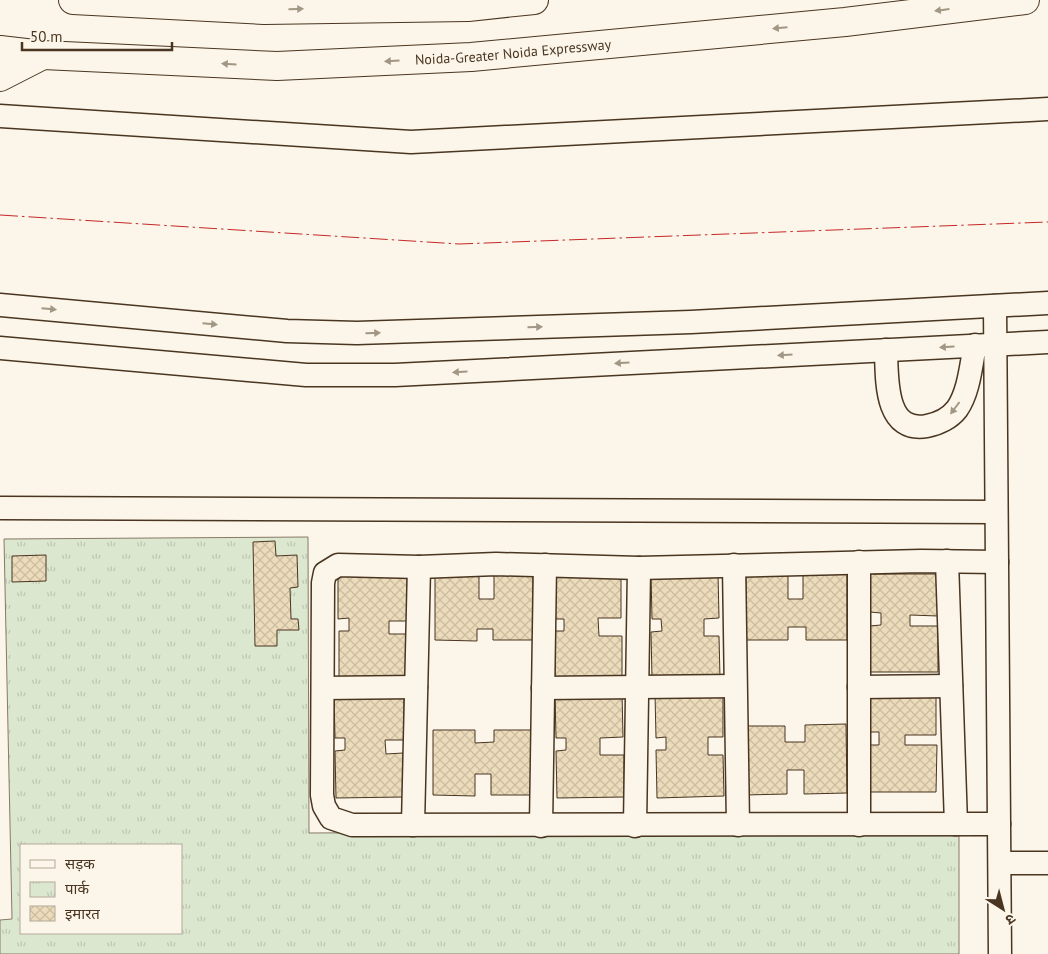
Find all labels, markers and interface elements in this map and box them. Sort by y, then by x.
one-way arrow [288,5,304,13]
one-way arrow [933,6,949,14]
scale bar [22,20,172,52]
one-way arrow [772,24,788,32]
text: 50 m [30,27,63,46]
street label: Noida-Greater Noida Expressway [415,35,612,69]
one-way arrow [383,57,399,65]
one-way arrow [221,59,237,67]
one-way arrow [41,305,57,313]
one-way arrow [203,320,219,328]
one-way arrow [527,323,543,331]
one-way arrow [365,329,381,337]
one-way arrow [939,343,955,351]
one-way arrow [776,351,792,359]
one-way arrow [614,360,630,368]
one-way arrow [452,368,468,376]
one-way arrow [950,401,960,414]
legend [20,844,182,934]
text: सड़क [65,854,95,873]
text: पार्क [65,879,89,898]
north arrow [978,884,1028,934]
text: इमारत [65,904,100,923]
text: उ [1001,910,1019,930]

